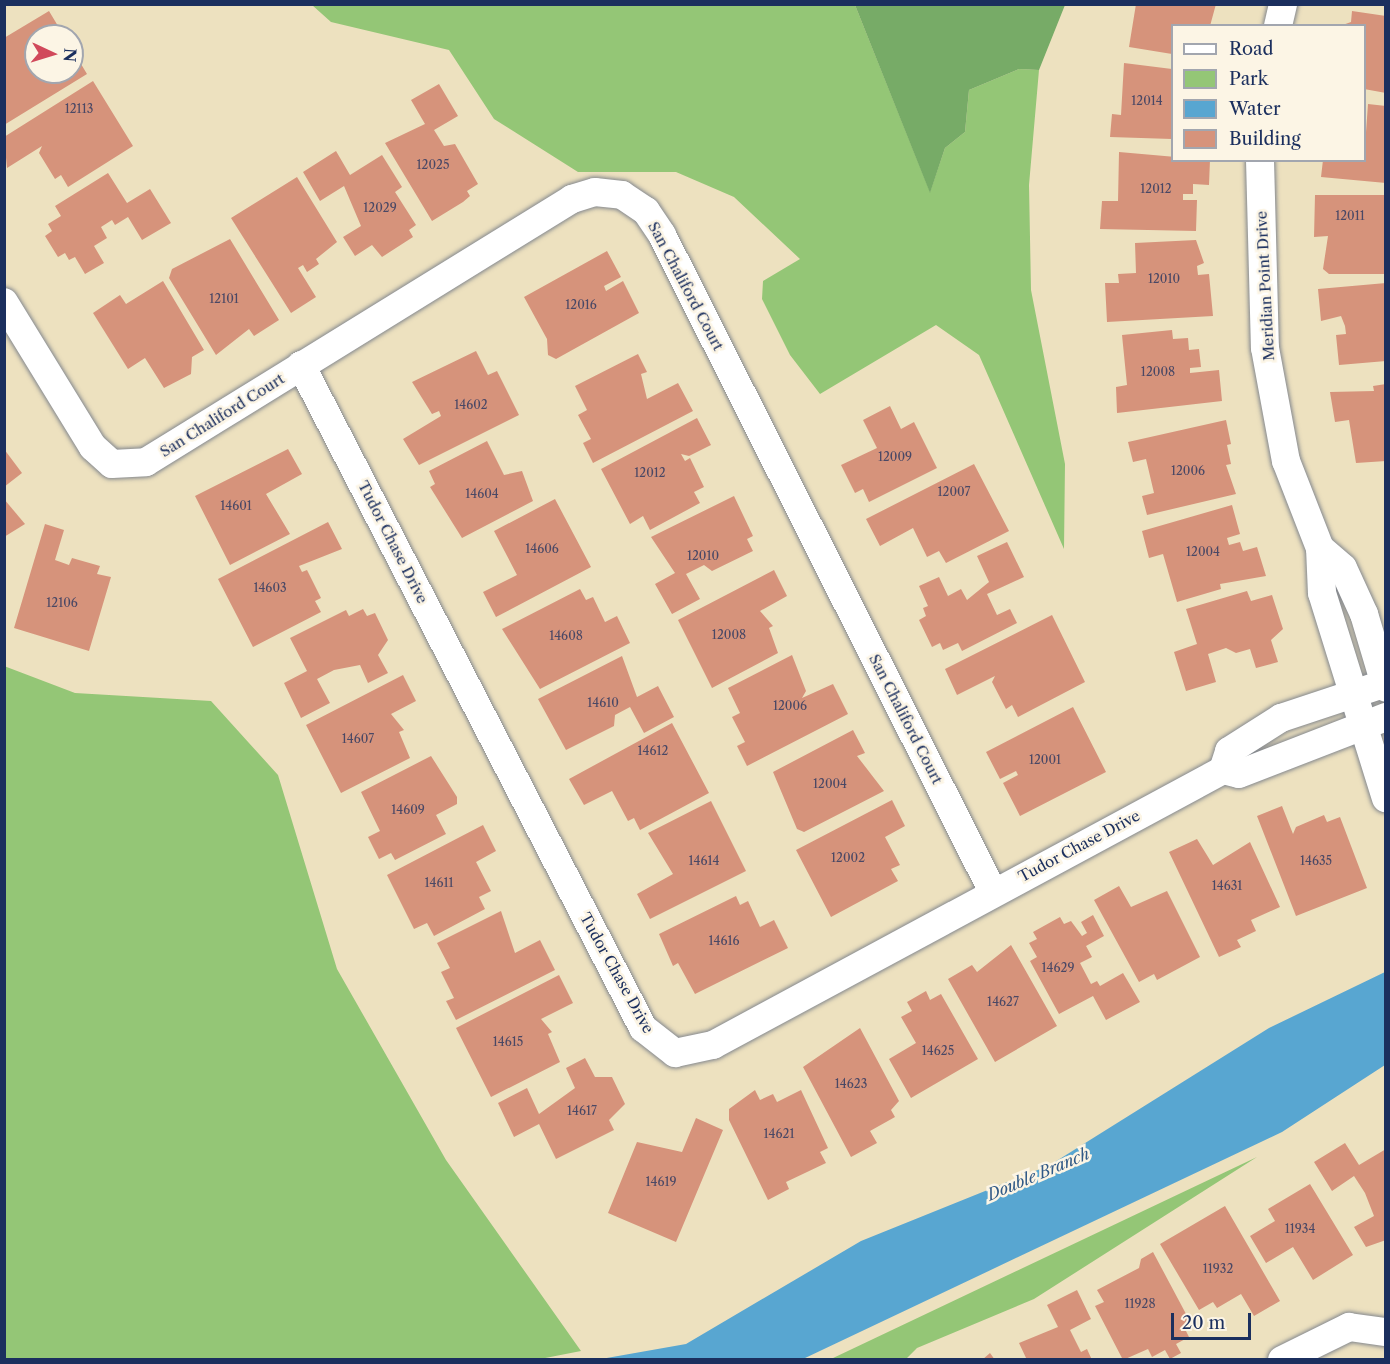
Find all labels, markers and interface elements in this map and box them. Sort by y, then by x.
north arrow [24,24,84,84]
legend [1171,24,1366,162]
text: Road [1229,38,1274,60]
text: N [60,47,80,63]
text: Park [1229,68,1268,90]
house number: 12014 [1131,94,1163,108]
text: Water [1229,98,1281,120]
house number: 12113 [65,102,93,116]
text: Building [1229,128,1301,150]
house number: 12025 [417,158,449,172]
house number: 12012 [1140,182,1172,196]
house number: 12029 [363,201,397,215]
house number: 12011 [1335,209,1365,223]
street label: Meridian Point Drive [1252,211,1278,361]
street label: San Chaliford Court [644,218,728,354]
house number: 12010 [1148,272,1180,286]
house number: 12101 [209,292,239,306]
house number: 12016 [565,298,597,312]
house number: 12008 [1141,365,1175,379]
street label: San Chaliford Court [156,369,288,461]
house number: 14602 [454,398,488,412]
house number: 12009 [878,450,912,464]
house number: 12006 [1171,464,1205,478]
house number: 12012 [634,466,666,480]
street label: Tudor Chase Drive [354,478,432,606]
house number: 12007 [937,485,971,499]
house number: 14604 [465,487,499,501]
house number: 14601 [220,499,252,513]
house number: 14606 [525,542,559,556]
house number: 12004 [1186,545,1220,559]
house number: 12010 [687,549,719,563]
house number: 14603 [253,581,287,595]
house number: 12106 [46,596,78,610]
house number: 12008 [712,628,746,642]
house number: 14608 [549,629,583,643]
street label: San Chaliford Court [865,651,947,787]
house number: 14610 [587,696,619,710]
house number: 12006 [773,699,807,713]
house number: 14607 [342,732,374,746]
house number: 14612 [638,744,668,758]
house number: 12001 [1029,753,1061,767]
house number: 12004 [813,777,847,791]
house number: 14609 [391,803,425,817]
street label: Tudor Chase Drive [1015,806,1143,886]
house number: 12002 [831,851,865,865]
house number: 14614 [689,854,719,868]
house number: 14635 [1300,854,1332,868]
house number: 14611 [424,876,454,890]
house number: 14631 [1212,879,1242,893]
street label: Tudor Chase Drive [576,909,658,1037]
house number: 14616 [708,934,740,948]
house number: 14629 [1042,961,1074,975]
house number: 14627 [987,995,1019,1009]
house number: 14615 [493,1035,523,1049]
house number: 14625 [922,1044,954,1058]
house number: 14623 [835,1077,867,1091]
house number: 14617 [567,1104,597,1118]
house number: 14621 [764,1127,794,1141]
water label: Double Branch [984,1144,1092,1204]
house number: 14619 [645,1175,677,1189]
house number: 11934 [1285,1222,1315,1236]
house number: 11932 [1203,1262,1233,1276]
house number: 11928 [1124,1297,1156,1311]
scale bar [1174,1301,1254,1339]
text: 20 m [1182,1312,1225,1334]

